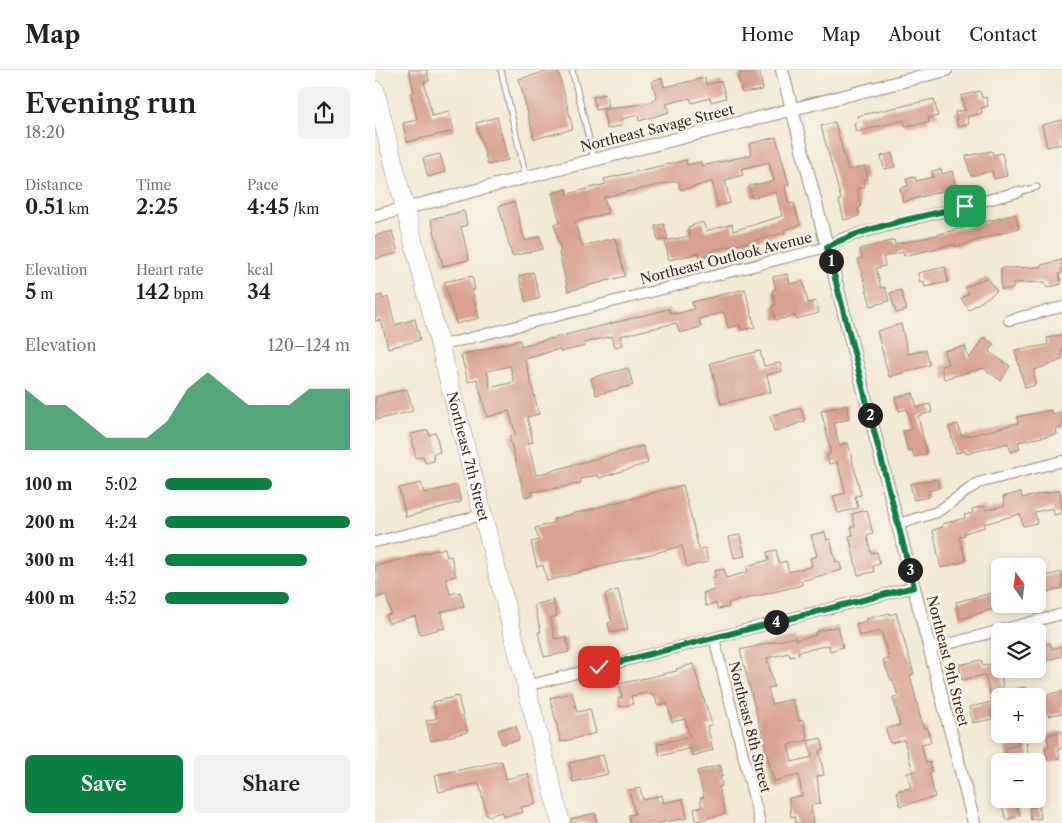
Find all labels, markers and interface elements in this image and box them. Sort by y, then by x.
text: Map [25,20,80,49]
text: Home [741,24,794,46]
text: Map [822,24,860,46]
text: About [888,24,941,46]
text: Contact [969,24,1037,46]
text: Evening run [25,86,197,120]
button: share [298,87,350,139]
street label: Northeast Savage Street [578,100,736,156]
text: 18:20 [25,122,65,142]
text: Distance [25,176,83,194]
text: Time [136,176,171,194]
text: Pace [247,176,279,194]
pin [944,185,986,227]
icon: arrive [951,192,979,220]
text: 0.51 [25,194,65,219]
text: 2:25 [136,194,178,219]
text: 4:45 [247,194,289,219]
text: km [65,200,89,218]
text: /km [289,200,319,218]
street label: Northeast Outlook Avenue [638,228,814,288]
pin: 1 [819,248,843,274]
text: 1 [828,252,835,270]
text: Elevation [25,261,88,279]
text: Heart rate [136,261,203,279]
text: kcal [247,261,273,279]
text: 5 [25,279,37,304]
text: 142 [136,279,170,304]
text: 34 [247,279,271,304]
text: m [37,285,53,303]
text: bpm [170,285,204,303]
text: Elevation [25,335,96,355]
text: 120–124 m [268,335,350,355]
street label: Northeast 7th Street [443,390,493,523]
pin: 2 [857,402,883,428]
text: 2 [866,406,875,424]
text: 100 m [25,474,72,494]
text: 5:02 [105,474,138,494]
text: 200 m [25,512,75,532]
text: 4:24 [105,512,137,532]
text: 300 m [25,550,74,570]
text: 4:41 [105,550,135,570]
pin: 3 [897,558,923,582]
north arrow [991,558,1046,612]
map controls [991,558,1046,808]
text: 3 [907,561,914,579]
text: 400 m [25,588,75,608]
text: 4:52 [105,588,137,608]
street label: Northeast 9th Street [923,594,973,729]
pin: 4 [763,610,789,634]
text: 4 [772,613,781,631]
button: layers [991,623,1046,678]
pin [578,646,620,688]
icon: check [585,653,613,681]
street label: Northeast 8th Street [725,659,775,795]
button: + [991,688,1046,743]
button: − [991,753,1046,808]
button: Save [25,755,183,813]
button: Share [193,755,350,813]

